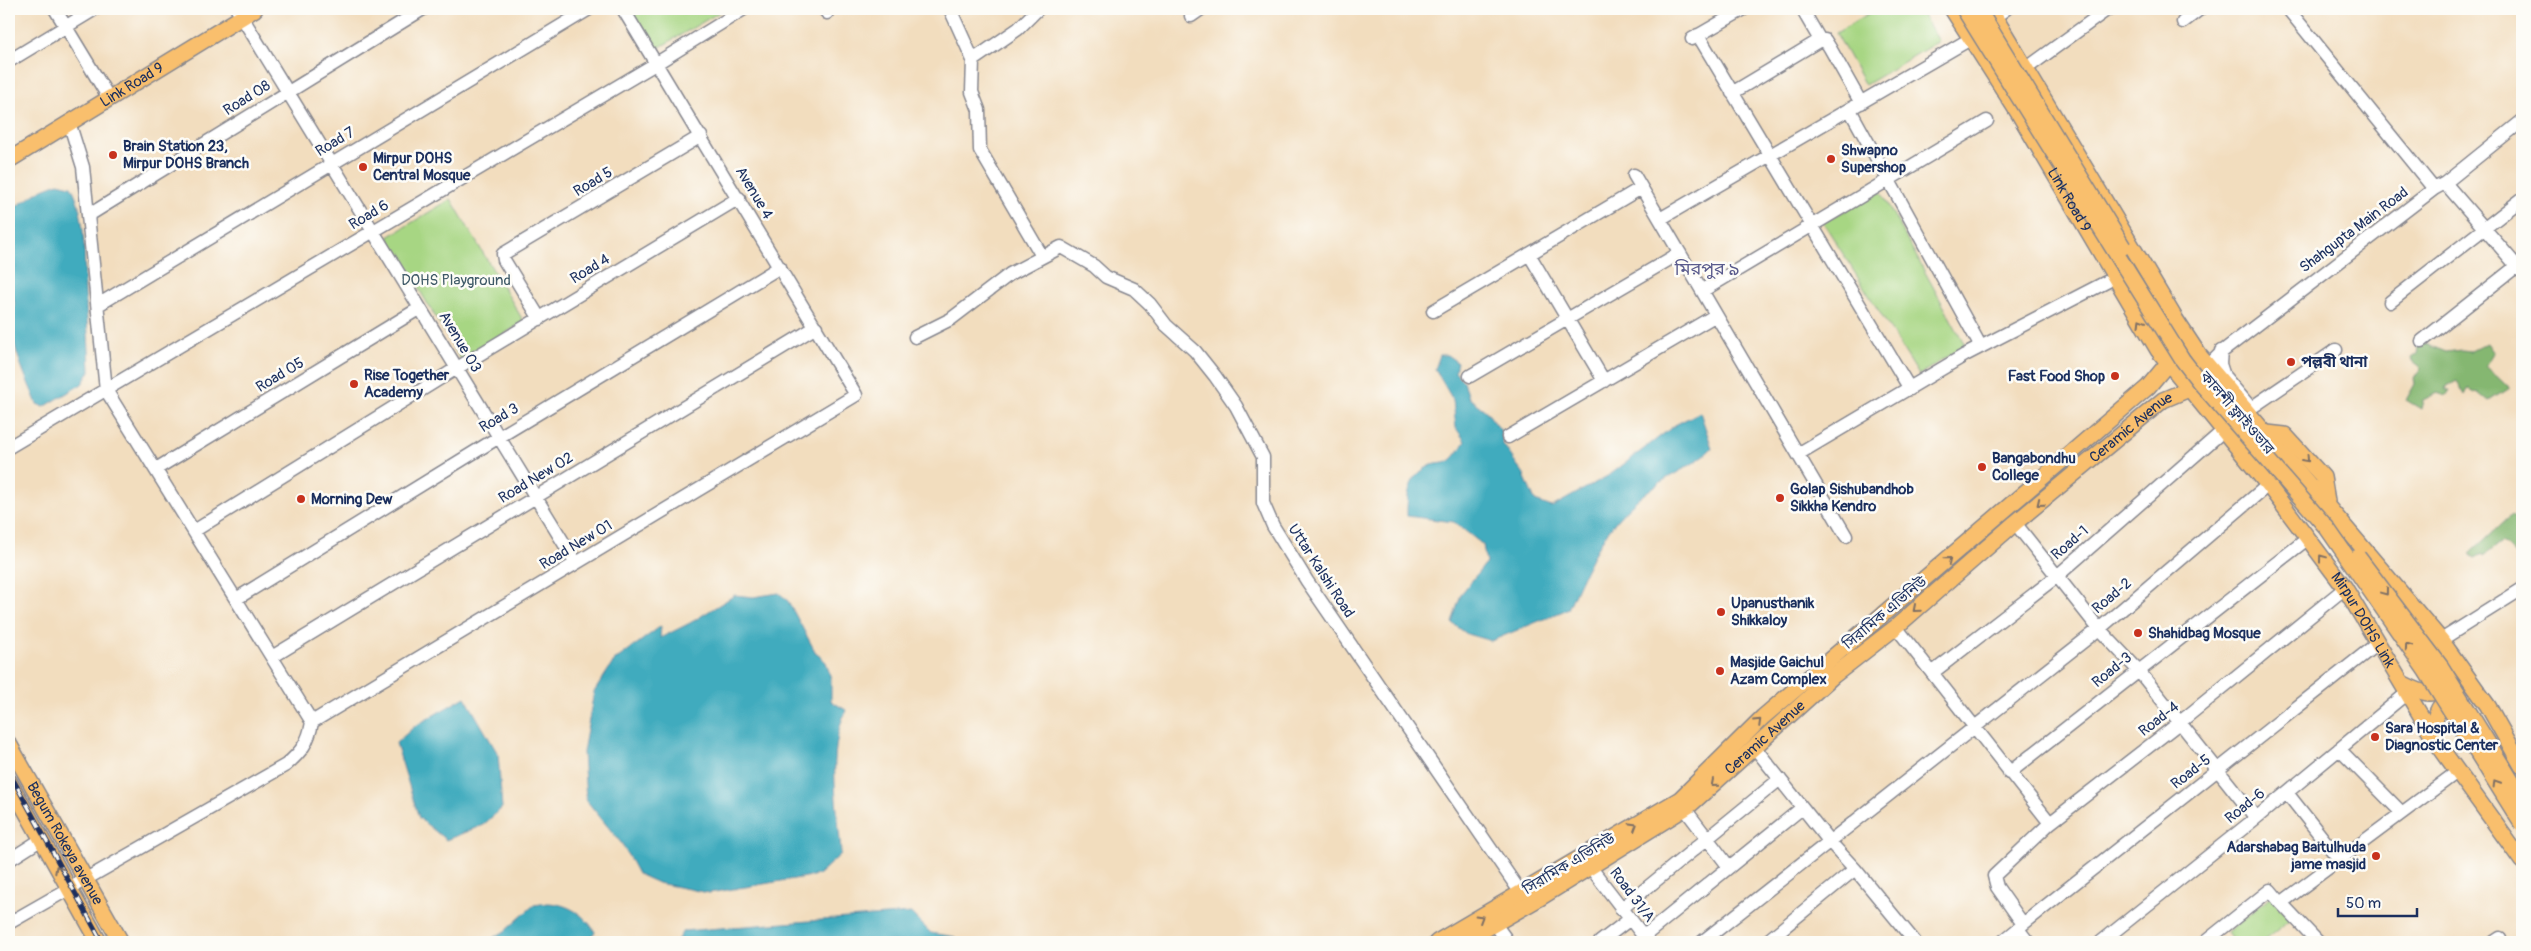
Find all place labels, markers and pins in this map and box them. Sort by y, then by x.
place label: Brain Station 23, Mirpur DOHS Branch [123,137,249,173]
place label: Shwapno Supershop [1841,141,1906,177]
marker: Brain Station 23, Mirpur DOHS Branch [107,149,119,161]
place label: Mirpur DOHS Central Mosque [373,149,471,185]
marker: Shwapno Supershop [1825,153,1837,165]
marker: Mirpur DOHS Central Mosque [357,161,369,173]
place label: পল্লবী থানা [2301,353,2368,372]
marker: পল্লবী থানা [2285,356,2297,368]
place label: Rise Together Academy [364,366,450,402]
place label: Fast Food Shop [2008,367,2105,386]
marker: Fast Food Shop [2109,370,2121,382]
marker: Rise Together Academy [348,378,360,390]
place label: Bangabondhu College [1992,449,2076,485]
marker: Bangabondhu College [1976,461,1988,473]
place label: Golap Sishubandhob Sikkha Kendro [1790,480,1914,516]
place label: Morning Dew [311,490,393,509]
marker: Golap Sishubandhob Sikkha Kendro [1774,492,1786,504]
marker: Morning Dew [295,493,307,505]
place label: Upanusthanik Shikkaloy [1731,594,1815,630]
marker: Upanusthanik Shikkaloy [1715,606,1727,618]
place label: Shahidbag Mosque [2148,624,2261,643]
marker: Shahidbag Mosque [2132,627,2144,639]
place label: Masjide Gaichul Azam Complex [1730,653,1827,689]
marker: Masjide Gaichul Azam Complex [1714,665,1726,677]
place label: Sara Hospital & Diagnostic Center [2385,719,2499,755]
marker: Sara Hospital & Diagnostic Center [2369,731,2381,743]
place label: Adarshabag Baitulhuda jame masjid [2227,838,2366,874]
marker: Adarshabag Baitulhuda jame masjid [2370,850,2382,862]

